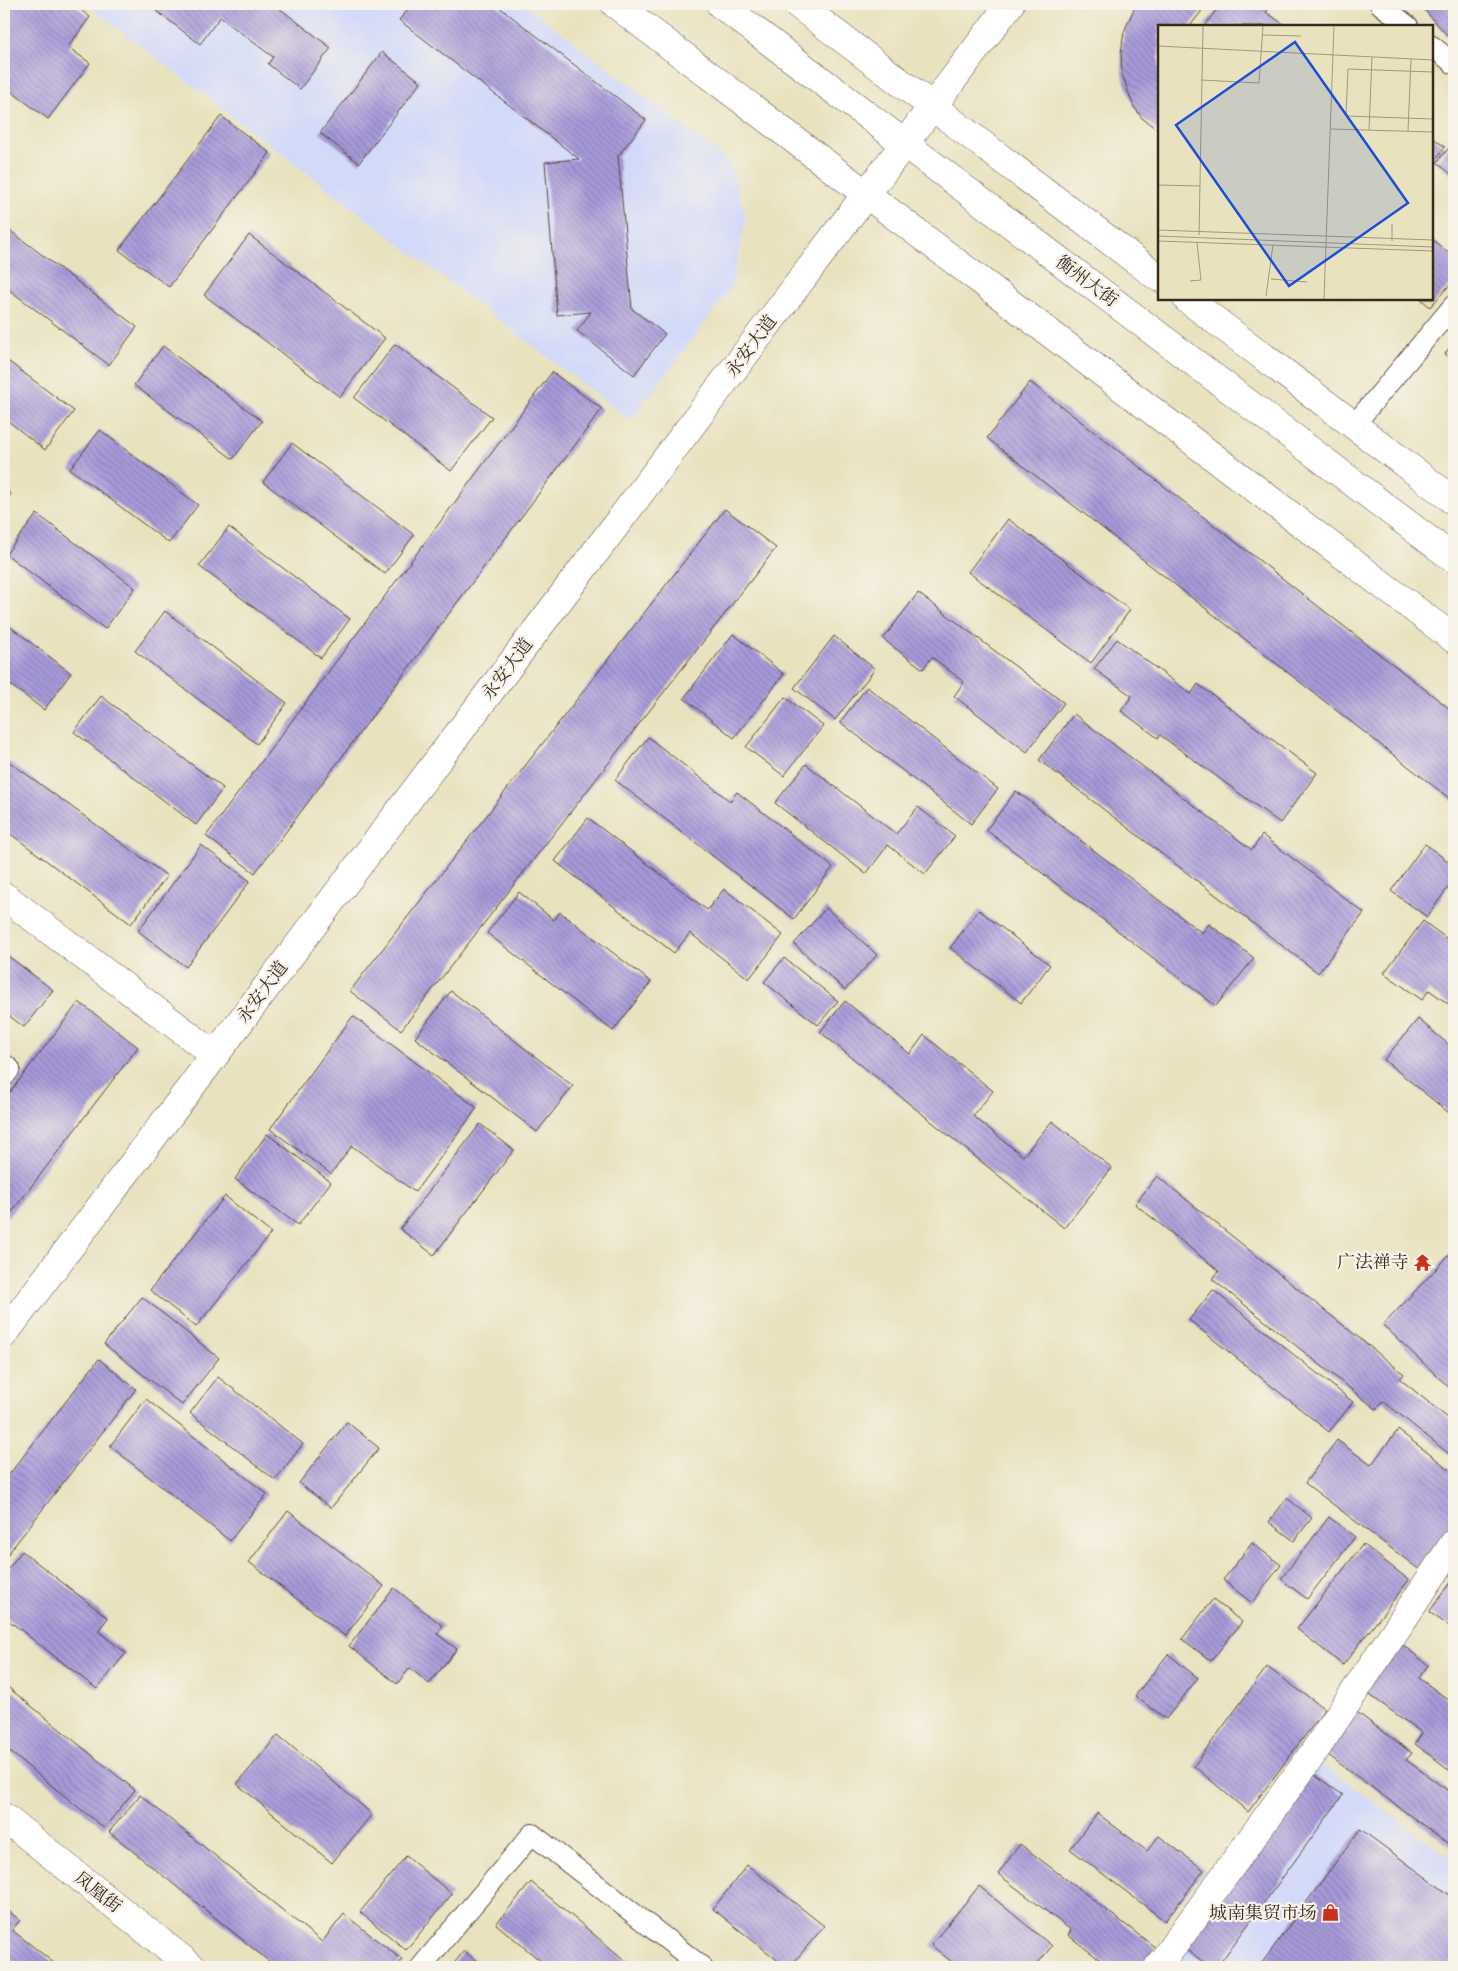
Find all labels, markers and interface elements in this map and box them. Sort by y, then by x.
inset map [1158,25,1433,300]
street label: 衡州大街 [1051,251,1122,312]
street label: 永安大道 [721,311,782,382]
street label: 永安大道 [477,634,538,705]
street label: 永安大道 [232,957,293,1028]
place label: 广法禅寺 [1337,1251,1409,1274]
temple icon: 广法禅寺 [1413,1252,1433,1272]
street label: 凤凰街 [69,1867,126,1918]
place label: 城南集贸市场 [1209,1902,1317,1925]
shop icon: 城南集贸市场 [1321,1903,1341,1923]

